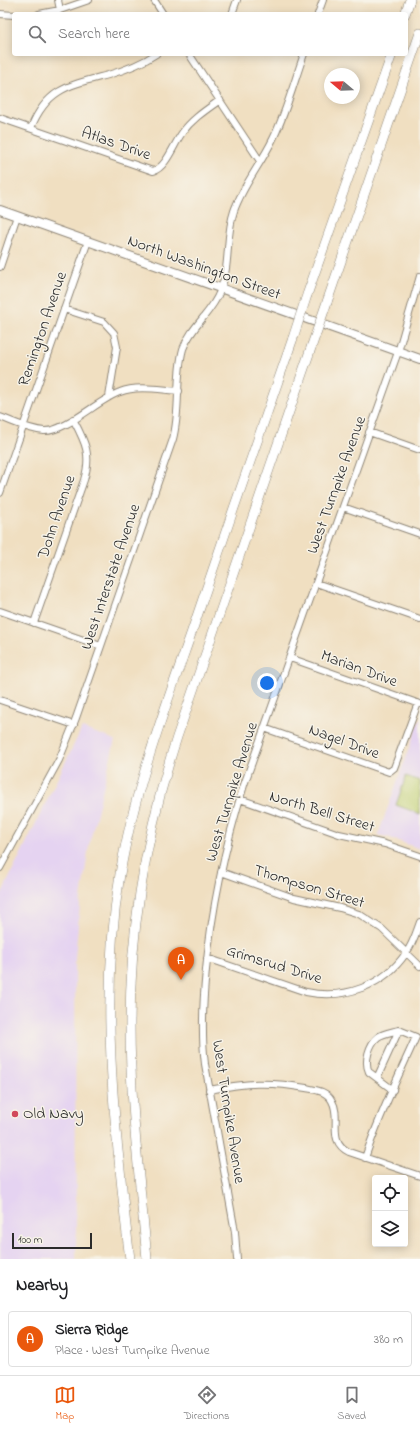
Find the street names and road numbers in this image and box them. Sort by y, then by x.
street label: Atlas Drive [78,121,155,167]
street label: North Washington Street [124,229,285,307]
street label: Remington Avenue [12,268,74,390]
street label: West Turnpike Avenue [301,412,373,557]
street label: Dohn Avenue [31,471,83,563]
street label: West Interstate Avenue [75,500,147,653]
street label: Marian Drive [317,644,402,694]
street label: West Turnpike Avenue [199,718,265,865]
street label: Nagel Drive [305,718,384,766]
street label: North Bell Street [267,785,378,840]
street label: Thompson Street [251,859,368,915]
street label: Grimsrud Drive [223,939,326,991]
street label: West Turnpike Avenue [205,1039,251,1186]

